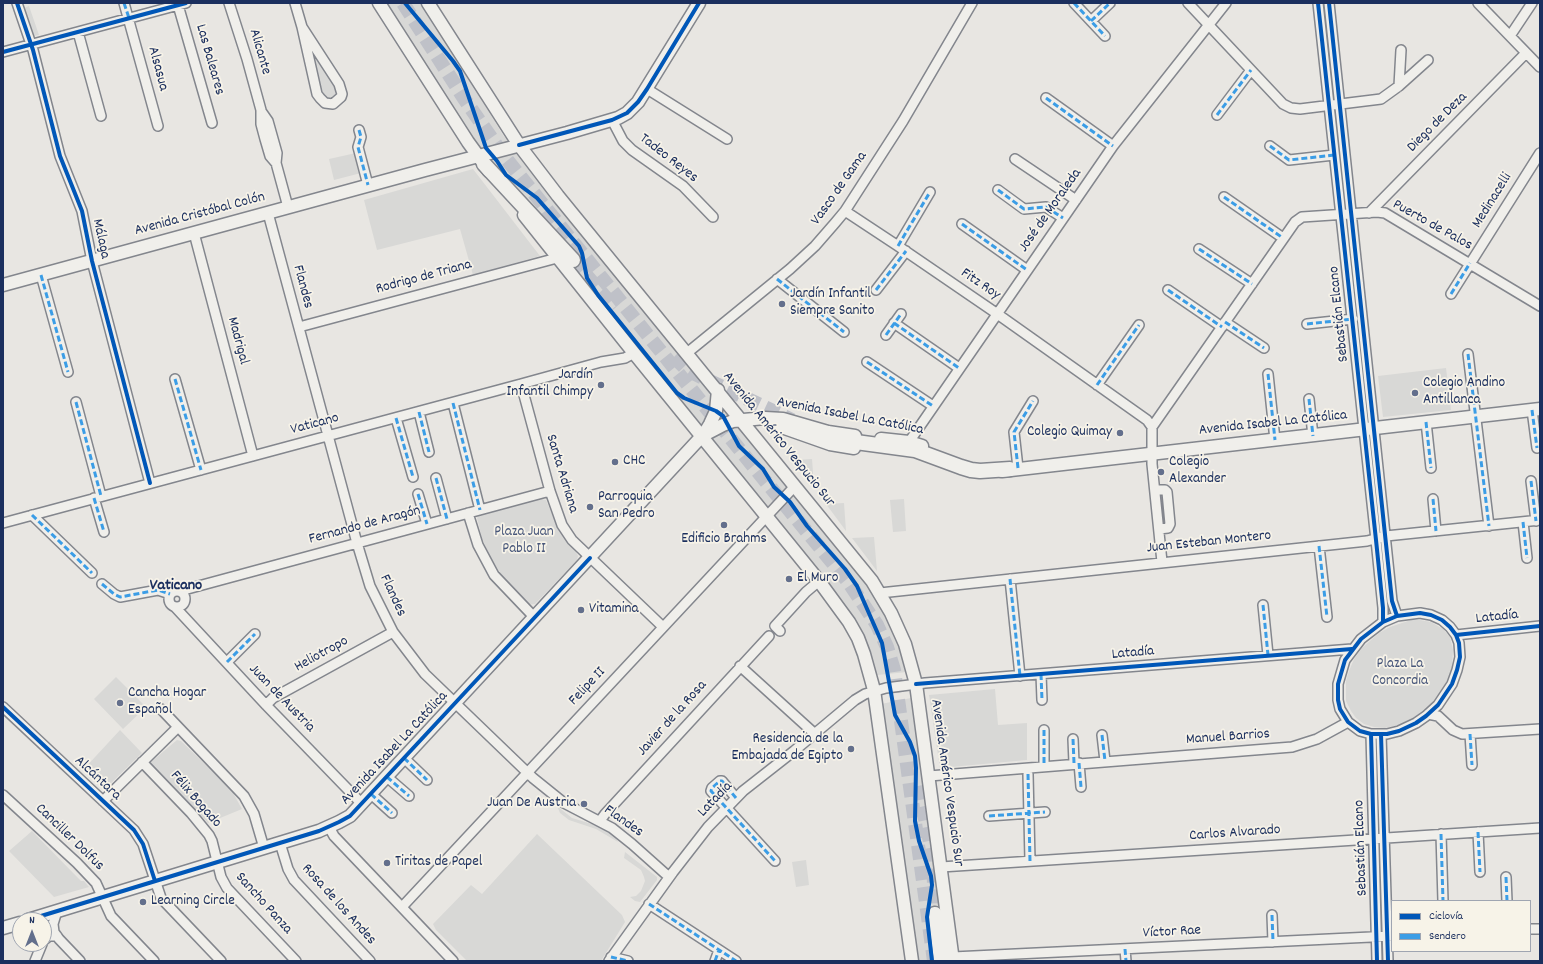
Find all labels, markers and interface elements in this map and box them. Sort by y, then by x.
street label: Las Baleares [190,23,228,97]
street label: Alicante [244,27,274,77]
street label: Alsasua [142,45,172,93]
street label: Diego de Deza [1404,89,1472,157]
street label: Tadeo Reyes [635,130,701,188]
street label: Vasco de Gama [808,149,872,229]
street label: José de Moraleda [1016,166,1086,256]
street label: Medinacelli [1469,170,1517,232]
street label: Avenida Cristóbal Colón [133,189,267,241]
street label: Puerto de Palos [1389,197,1475,255]
street label: Málaga [87,217,113,261]
street label: Rodrigo de Triana [374,257,474,299]
street label: Flandes [288,263,316,311]
street label: Fitz Roy [957,265,1003,305]
street label: Sebastián Elcano [1326,265,1354,363]
place label: Jardín Infantil Siempre Sanito [790,286,874,321]
marker: Jardín Infantil Siempre Sanito [777,299,787,309]
street label: Madrigal [222,315,252,367]
place label: Jardín Infantil Chimpy [507,367,593,402]
street label: Avenida Américo Vespucio Sur [718,369,838,511]
place label: Colegio Andino Antillanca [1423,375,1505,410]
marker: Jardín Infantil Chimpy [596,380,606,390]
marker: Colegio Andino Antillanca [1410,388,1420,398]
street label: Avenida Isabel La Católica [775,394,925,440]
street label: Avenida Isabel La Católica [1198,407,1348,441]
street label: Vaticano [289,410,341,440]
place label: Colegio Quimay [1027,424,1112,442]
marker: Colegio Quimay [1115,428,1125,438]
street label: Santa Adriana [541,433,581,515]
place label: CHC [623,453,645,471]
place label: Colegio Alexander [1169,454,1226,489]
marker: CHC [610,457,620,467]
marker: Colegio Alexander [1156,467,1166,477]
place label: Parroquia San Pedro [598,489,655,524]
street label: Fernando de Aragón [307,502,423,550]
marker: Parroquia San Pedro [585,502,595,512]
marker: Edificio Brahms [719,520,729,530]
park label: Plaza Juan Pablo II [494,524,554,559]
street label: Juan Esteban Montero [1146,528,1272,558]
place label: Edificio Brahms [681,531,767,549]
place label: El Muro [797,570,838,588]
street label: Flandes [375,572,409,620]
marker: El Muro [784,574,794,584]
district label: Vaticano [150,577,202,597]
place label: Vitamina [589,601,639,619]
marker: Vitamina [576,605,586,615]
street label: Latadía [1475,607,1519,629]
street label: Heliotropo [292,633,352,677]
street label: Latadía [1111,643,1155,665]
park label: Plaza La Concordia [1372,656,1428,691]
street label: Juan de Austria [244,661,318,737]
street label: Felipe II [566,664,610,710]
street label: Javier de la Rosa [634,677,712,761]
place label: Cancha Hogar Español [128,685,206,720]
street label: Avenida Isabel La Católica [338,688,452,810]
marker: Cancha Hogar Español [115,698,125,708]
street label: Avenida Américo Vespucio Sur [925,698,967,868]
street label: Manuel Barrios [1186,726,1270,750]
place label: Residencia de la Embajada de Egipto [732,731,843,766]
marker: Residencia de la Embajada de Egipto [846,744,856,754]
street label: Alcántara [70,753,124,805]
street label: Félix Bogado [165,768,225,832]
street label: Latadía [695,778,737,822]
place label: Juan De Austria [487,795,576,813]
marker: Juan De Austria [579,799,589,809]
street label: Sebastián Elcano [1351,800,1373,896]
street label: Canciller Dolfus [31,801,107,875]
street label: Flandes [600,802,646,842]
street label: Carlos Alvarado [1189,822,1281,846]
place label: Tiritas de Papel [395,854,482,872]
marker: Tiritas de Papel [382,858,392,868]
street label: Rosa de los Andes [297,861,379,949]
street label: Sancho Panza [231,869,295,939]
place label: Learning Circle [151,893,235,911]
marker: Learning Circle [138,897,148,907]
legend [1391,900,1531,952]
text: Ciclovía [1429,908,1463,925]
north arrow [12,912,52,952]
text: N [29,913,35,929]
street label: Víctor Rae [1142,922,1202,944]
text: Sendero [1429,928,1466,945]

